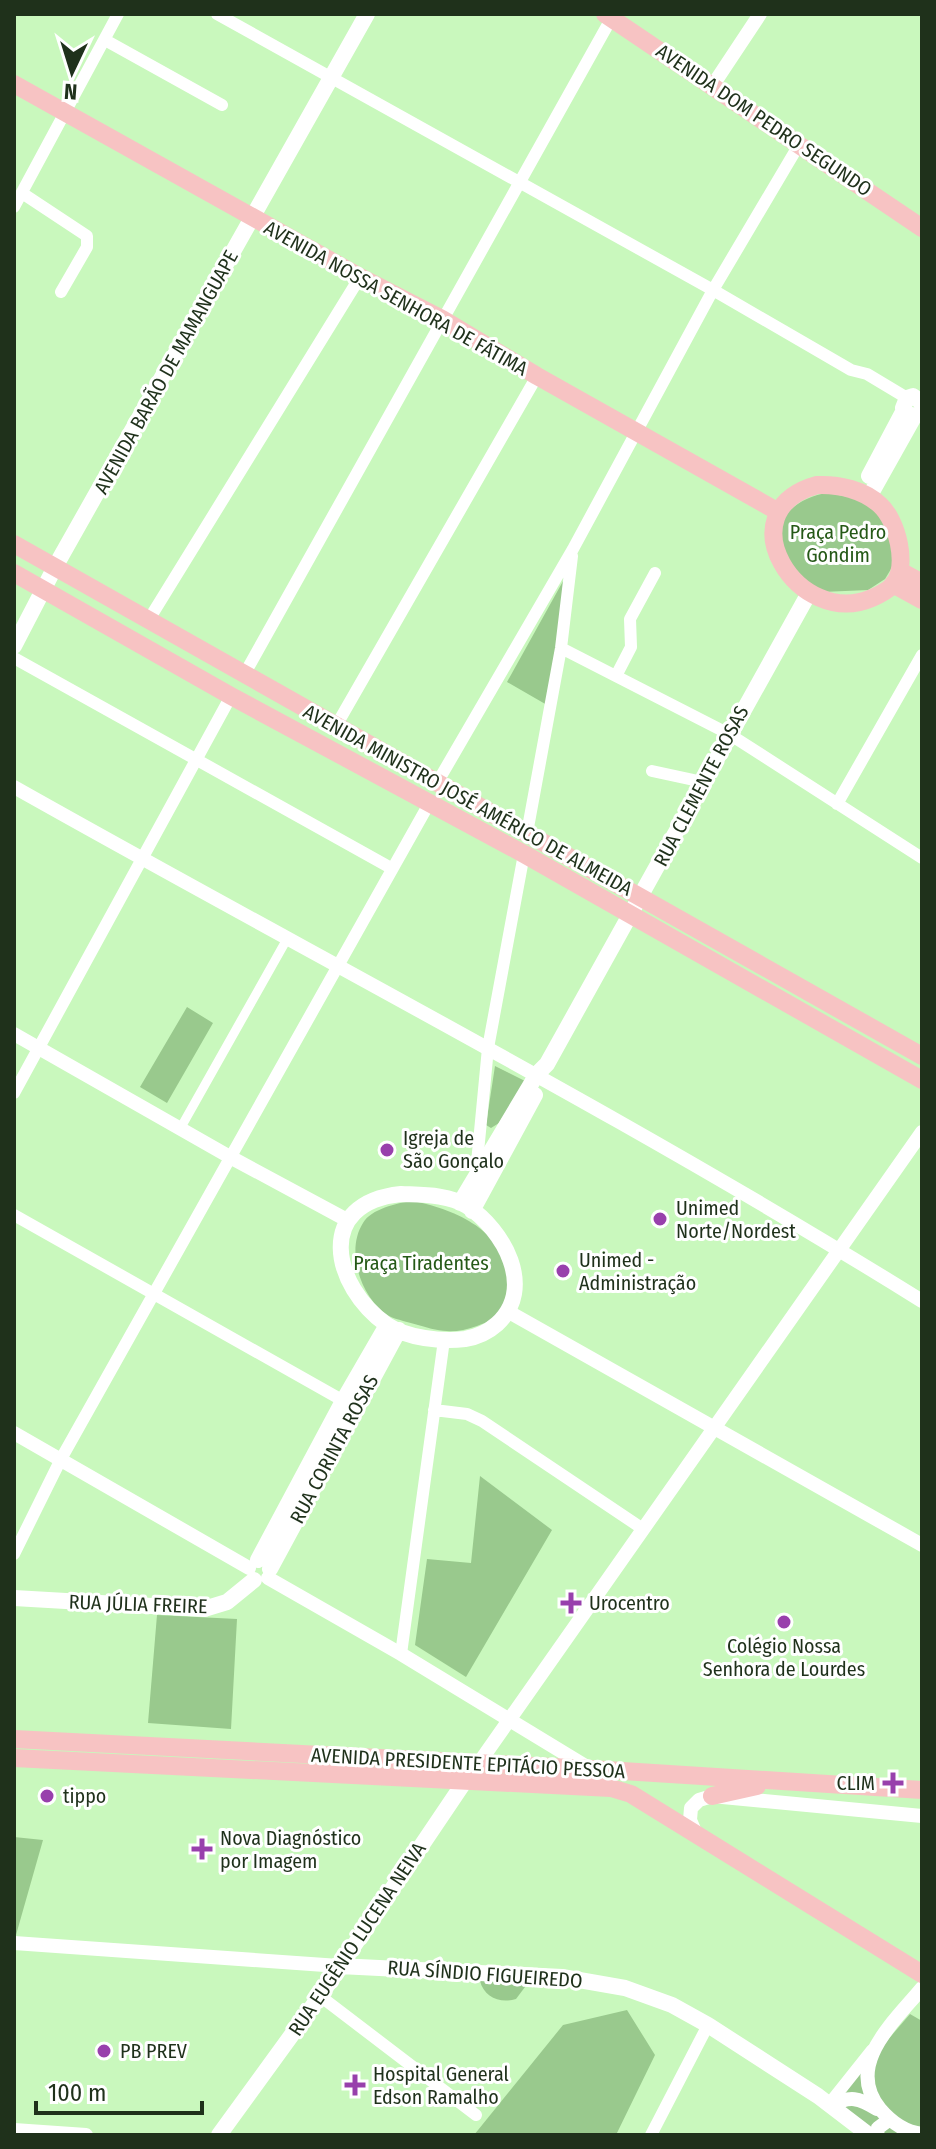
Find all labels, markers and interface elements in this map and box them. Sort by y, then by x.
north arrow [32,32,112,112]
street label: AVENIDA DOM PEDRO SEGUNDO [652,39,876,201]
text: N [63,78,78,105]
street label: AVENIDA NOSSA SENHORA DE FÁTIMA [260,215,532,381]
street label: AVENIDA BARÃO DE MAMANGUAPE [89,246,243,498]
park label: Praça Pedro Gondim [790,520,886,567]
street label: AVENIDA MINISTRO JOSÉ AMÉRICO DE ALMEIDA [299,699,637,901]
street label: RUA CLEMENTE ROSAS [648,701,754,870]
place label: Igreja de São Gonçalo [403,1126,504,1173]
marker: Igreja de São Gonçalo [378,1141,396,1159]
place label: Unimed Norte/Nordest [676,1196,796,1243]
marker: Unimed Norte/Nordest [651,1210,669,1228]
place label: Unimed - Administração [579,1248,696,1295]
park label: Praça Tiradentes [353,1251,489,1275]
marker: Unimed - Administração [554,1262,572,1280]
street label: RUA CORINTA ROSAS [285,1370,383,1528]
street label: RUA JÚLIA FREIRE [68,1590,208,1618]
place label: Urocentro [589,1591,670,1615]
marker: Urocentro [560,1592,582,1614]
marker: Colégio Nossa Senhora de Lourdes [775,1613,793,1631]
place label: Colégio Nossa Senhora de Lourdes [703,1634,865,1681]
street label: AVENIDA PRESIDENTE EPITÁCIO PESSOA [310,1743,626,1783]
place label: CLIM [837,1771,875,1795]
marker: CLIM [882,1772,904,1794]
place label: tippo [63,1784,106,1808]
marker: tippo [38,1787,56,1805]
place label: Nova Diagnóstico por Imagem [220,1826,361,1873]
street label: RUA EUGÊNIO LUCENA NEIVA [283,1837,431,2040]
marker: Nova Diagnóstico por Imagem [191,1838,213,1860]
street label: RUA SÍNDIO FIGUEIREDO [387,1955,583,1993]
place label: PB PREV [120,2039,188,2063]
marker: PB PREV [95,2042,113,2060]
place label: Hospital General Edson Ramalho [373,2062,509,2109]
scale bar [36,2065,202,2115]
marker: Hospital General Edson Ramalho [344,2074,366,2096]
text: 100 m [48,2079,106,2107]

